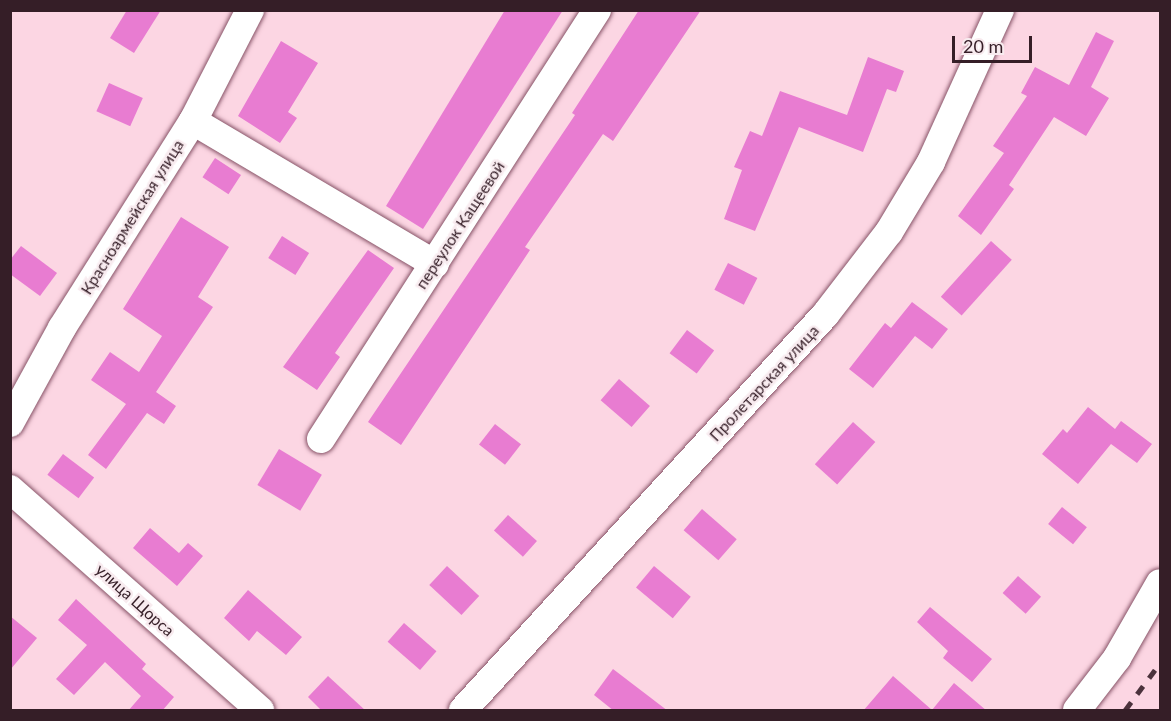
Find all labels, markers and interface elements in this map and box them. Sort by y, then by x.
scale bar [955,24,1034,62]
text: 20 m [963,35,1003,57]
street label: Красноармейская улица [77,136,187,298]
street label: переулок Кащеевой [412,158,508,292]
street label: Пролетарская улица [705,321,823,445]
street label: улица Щорса [92,560,178,640]

